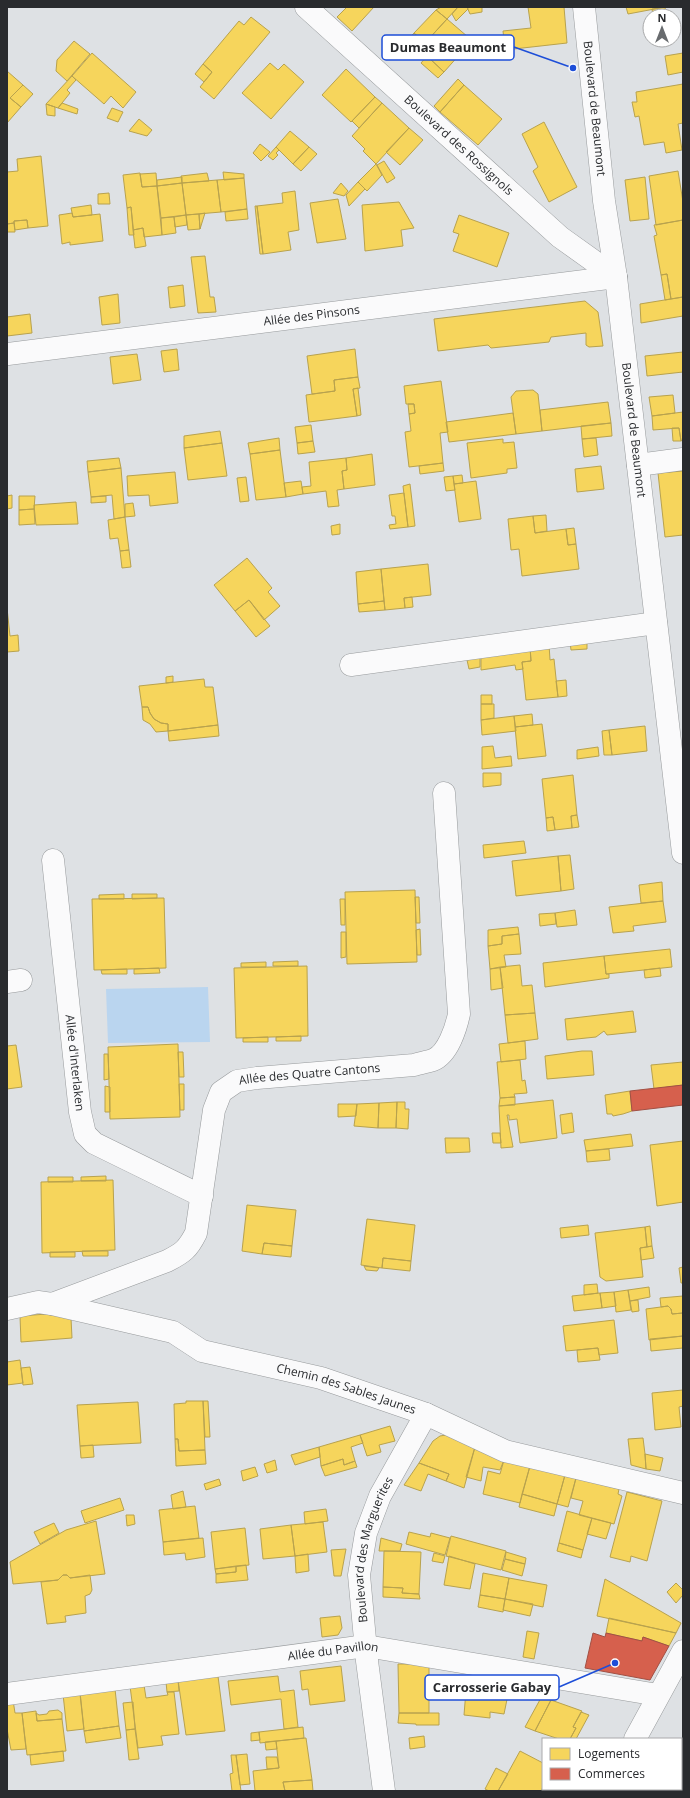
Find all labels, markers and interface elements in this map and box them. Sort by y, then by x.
north arrow [642,8,682,48]
text: N [658,10,666,25]
callout: Dumas Beaumont [382,35,514,60]
text: Dumas Beaumont [390,38,507,56]
street label: Boulevard de Beaumont [580,40,610,177]
street label: Boulevard des Rossignols [401,91,518,199]
street label: Allée des Pinsons [262,301,361,330]
street label: Boulevard de Beaumont [618,361,651,498]
street label: Allée d'Interlaken [62,1014,89,1112]
street label: Allée des Quatre Cantons [238,1059,381,1089]
street label: Chemin des Sables Jaunes [275,1359,419,1418]
street label: Boulevard des Marguerites [350,1473,397,1624]
street label: Allée du Pavillon [286,1637,380,1664]
callout: Carrosserie Gabay [425,1675,559,1700]
text: Carrosserie Gabay [433,1678,552,1696]
legend [542,1738,682,1790]
text: Logements [578,1745,640,1762]
text: Commerces [578,1765,645,1782]

